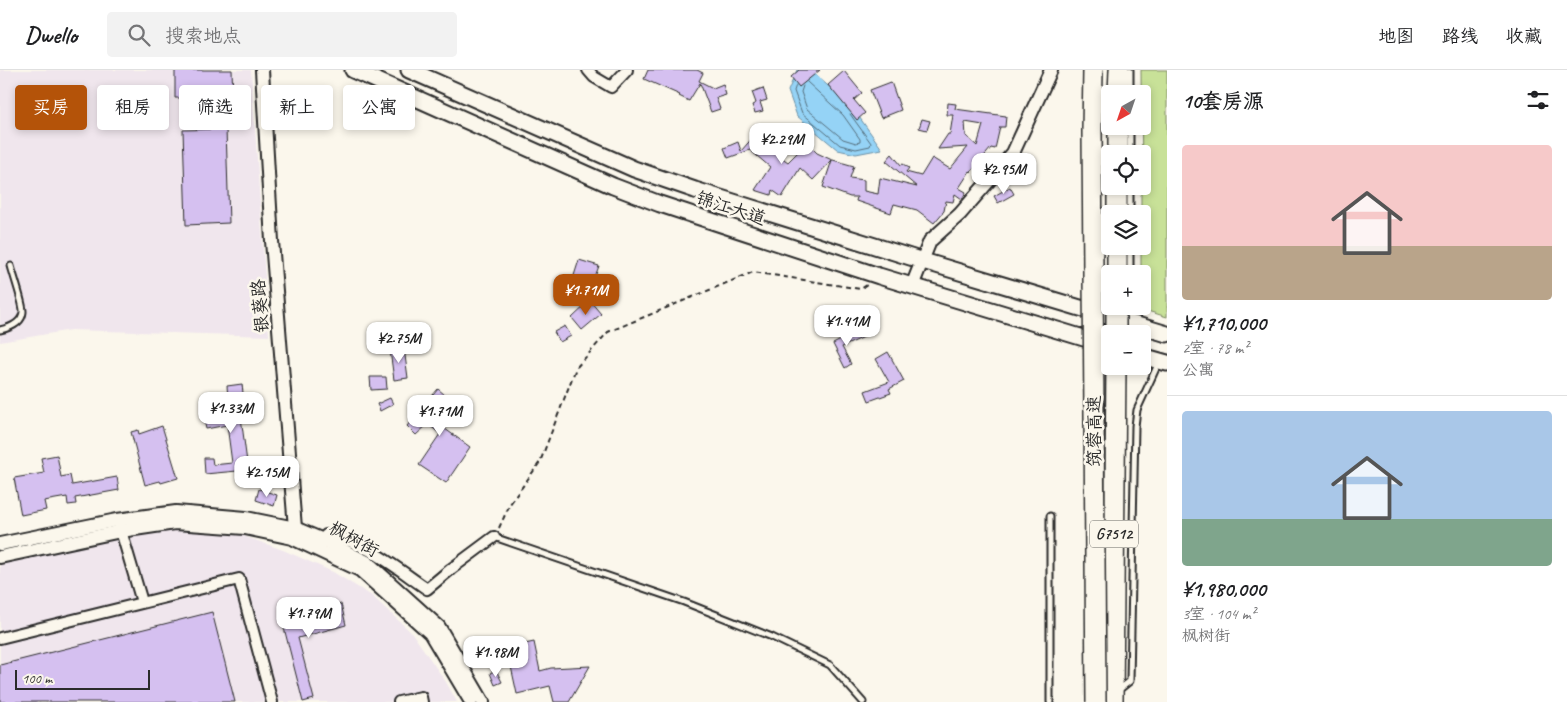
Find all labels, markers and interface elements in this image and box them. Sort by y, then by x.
search box [107,12,457,57]
text: Dwello [25,20,77,50]
icon: search [125,21,153,49]
text: 搜索地点 [165,24,241,48]
text: 地图 [1378,25,1414,47]
text: 路线 [1442,25,1478,47]
text: 收藏 [1506,25,1542,47]
chip: 买房 [15,85,87,130]
chip: 租房 [97,85,169,130]
chip: 筛选 [179,85,251,130]
chip: 新上 [261,85,333,130]
chip: 公寓 [343,85,415,130]
north arrow [1101,85,1151,135]
map controls [1101,85,1151,375]
icon: filters [1524,86,1552,114]
text: 10套房源 [1182,88,1264,114]
pin: ¥2.29M [741,122,823,165]
text: ¥2.29M [760,129,804,149]
button: locate [1101,145,1151,195]
pin: ¥2.95M [963,152,1045,195]
text: ¥2.95M [982,159,1026,179]
icon: home [1322,178,1412,268]
street label: 锦江大道 [693,186,769,230]
button: layers [1101,205,1151,255]
button: + [1101,265,1151,315]
pin: ¥1.71M [545,274,627,316]
street label: 银葵路 [247,278,273,334]
text: ¥1.71M [564,280,608,300]
pin: ¥1.41M [806,304,888,347]
text: ¥1,710,000 [1182,310,1266,336]
text: ¥1.41M [825,311,869,331]
pin: ¥2.75M [358,322,440,364]
button: − [1101,325,1151,375]
text: ¥2.75M [377,328,421,348]
text: 2室 · 78 m² [1182,338,1248,358]
text: 公寓 [1182,360,1214,380]
pin: ¥1.33M [190,392,272,434]
pin: ¥1.71M [399,394,481,437]
street label: 筑蓉高速 [1083,395,1105,467]
text: ¥1.33M [209,398,253,418]
text: ¥1.71M [418,401,462,421]
icon: home [1322,443,1412,533]
pin: ¥2.15M [226,456,308,498]
text: ¥2.15M [245,462,289,482]
street label: 枫树街 [325,516,383,562]
road number: G7512 [1090,520,1138,548]
text: ¥1,980,000 [1182,576,1266,602]
pin: ¥1.79M [268,596,350,639]
text: ¥1.79M [287,603,331,623]
text: 3室 · 104 m² [1182,604,1256,624]
text: 枫树街 [1182,626,1230,646]
pin: ¥1.98M [455,636,537,678]
text: ¥1.98M [474,642,518,662]
scale bar [15,667,150,690]
text: 100 m [22,670,52,687]

